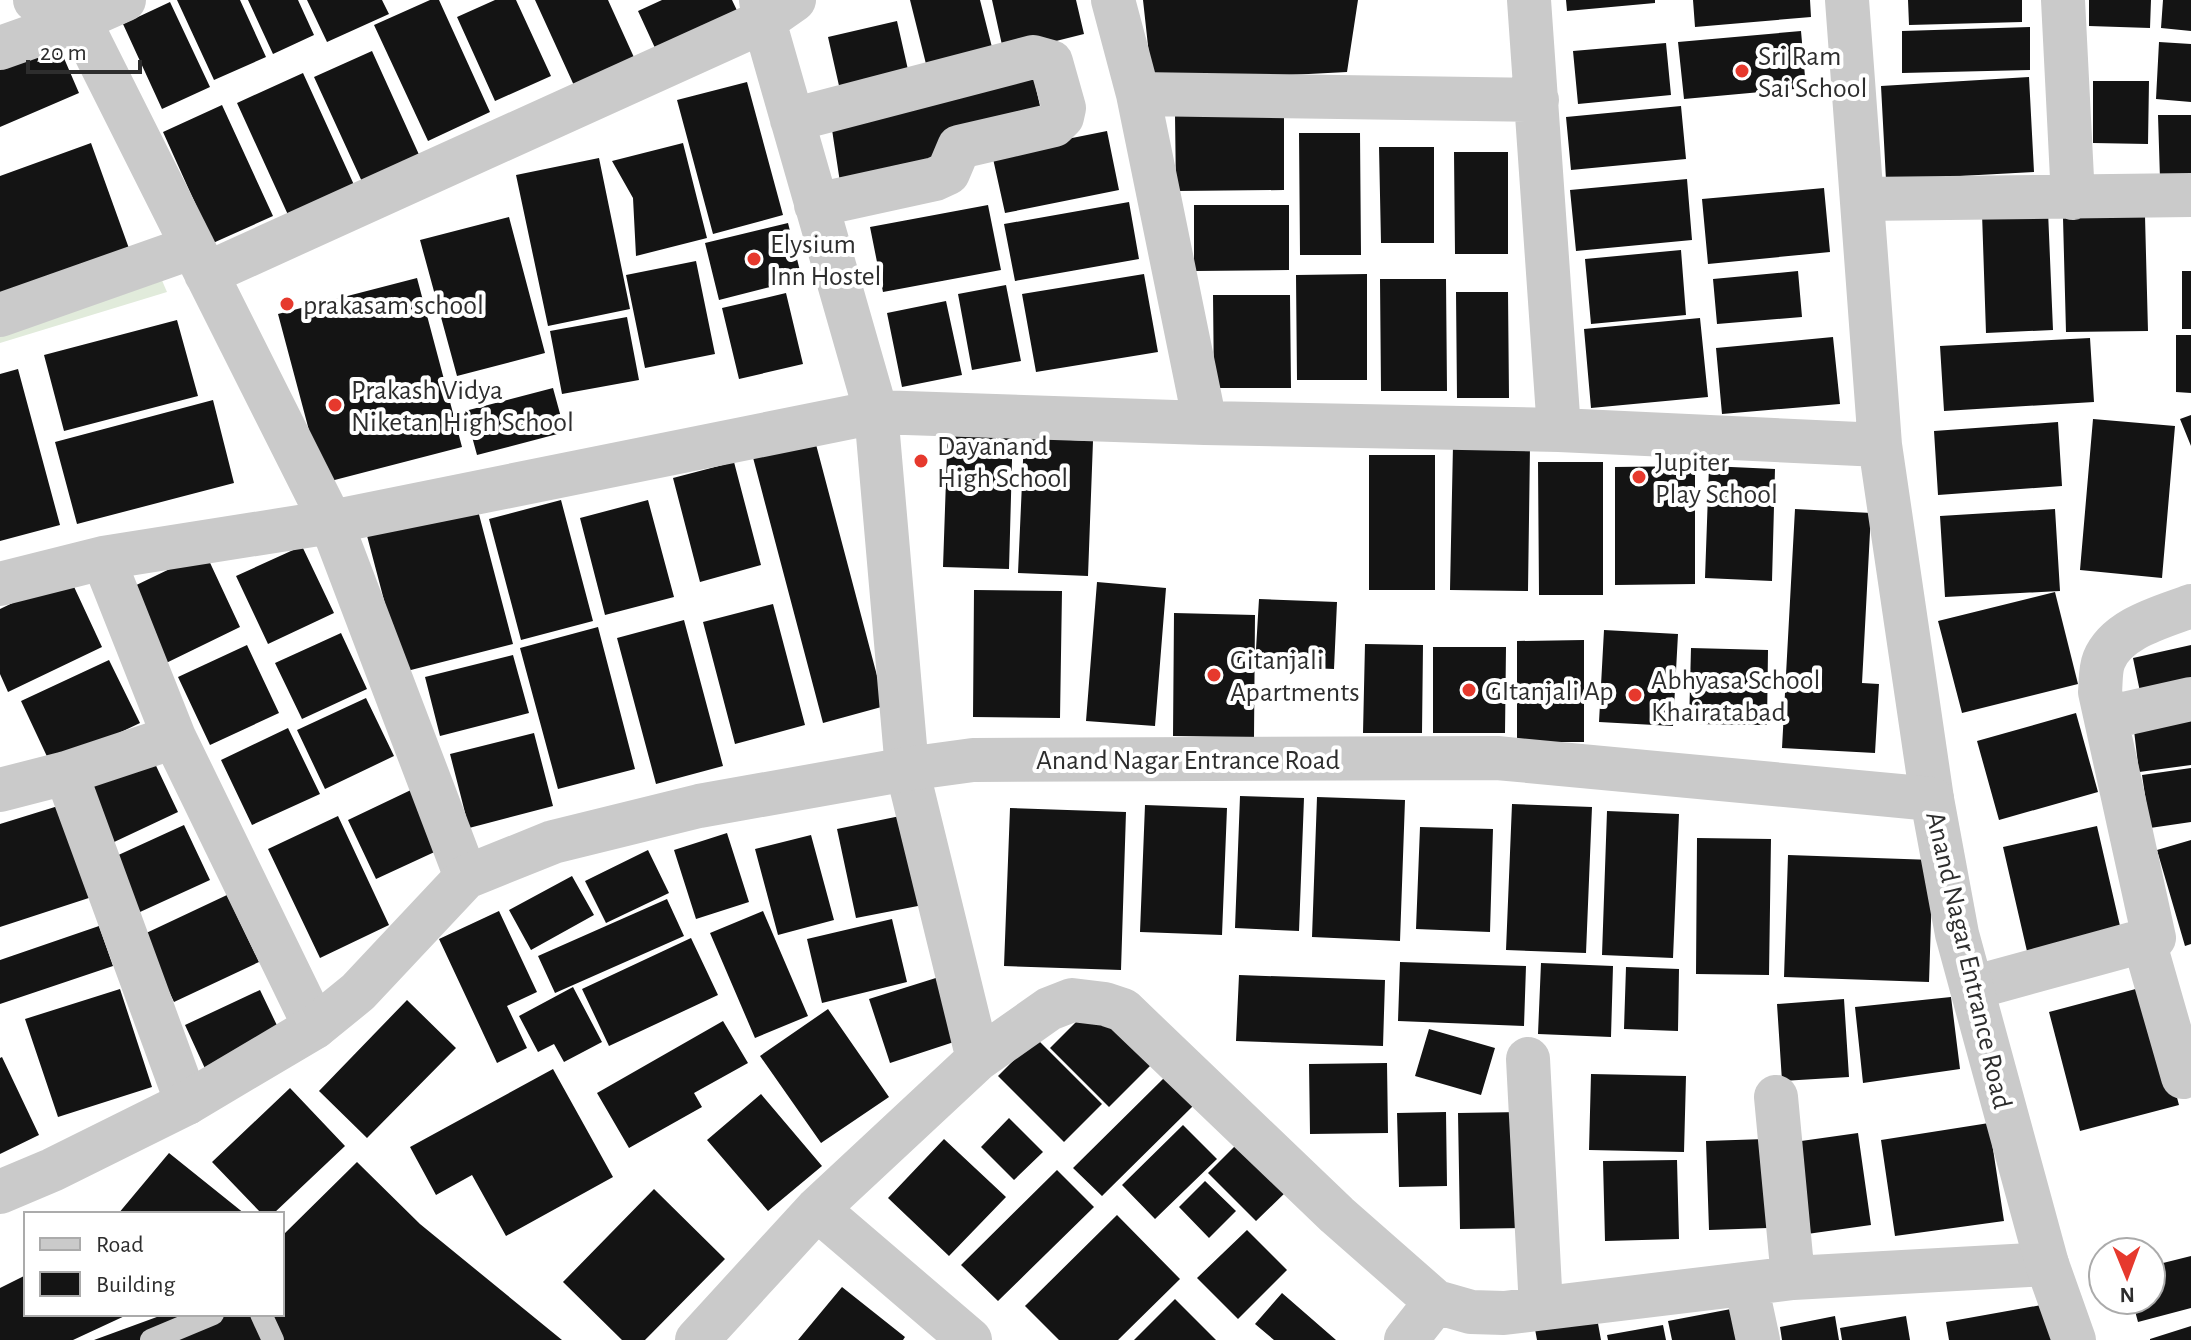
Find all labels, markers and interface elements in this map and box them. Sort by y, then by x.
scale bar [28,24,140,74]
text: 20 m [40,41,87,65]
place label: Sri Ram Sai School [1758,43,1867,103]
marker: Sri Ram Sai School [1733,62,1751,80]
place label: Elysium Inn Hostel [770,231,882,291]
marker: Elysium Inn Hostel [745,250,763,268]
place label: prakasam school [303,292,484,320]
marker: prakasam school [278,295,296,313]
place label: Prakash Vidya Niketan High School [351,377,574,437]
marker: Prakash Vidya Niketan High School [326,396,344,414]
place label: Dayanand High School [937,433,1068,493]
place label: Jupiter Play School [1655,449,1778,509]
marker: Dayanand High School [912,452,930,470]
marker: Jupiter Play School [1630,468,1648,486]
place label: Gitanjali Apartments [1230,647,1360,707]
marker: Gitanjali Apartments [1205,666,1223,684]
place label: Abhyasa School Khairatabad [1651,667,1820,727]
place label: GItanjali Ap [1485,678,1614,706]
marker: GItanjali Ap [1460,681,1478,699]
marker: Abhyasa School Khairatabad [1626,686,1644,704]
street label: Anand Nagar Entrance Road [1036,747,1340,775]
street label: Anand Nagar Entrance Road [1920,809,2016,1112]
legend [24,1212,284,1316]
text: Road [96,1233,144,1257]
north arrow [2087,1236,2167,1316]
text: Building [96,1273,175,1297]
text: N [2119,1284,2135,1306]

